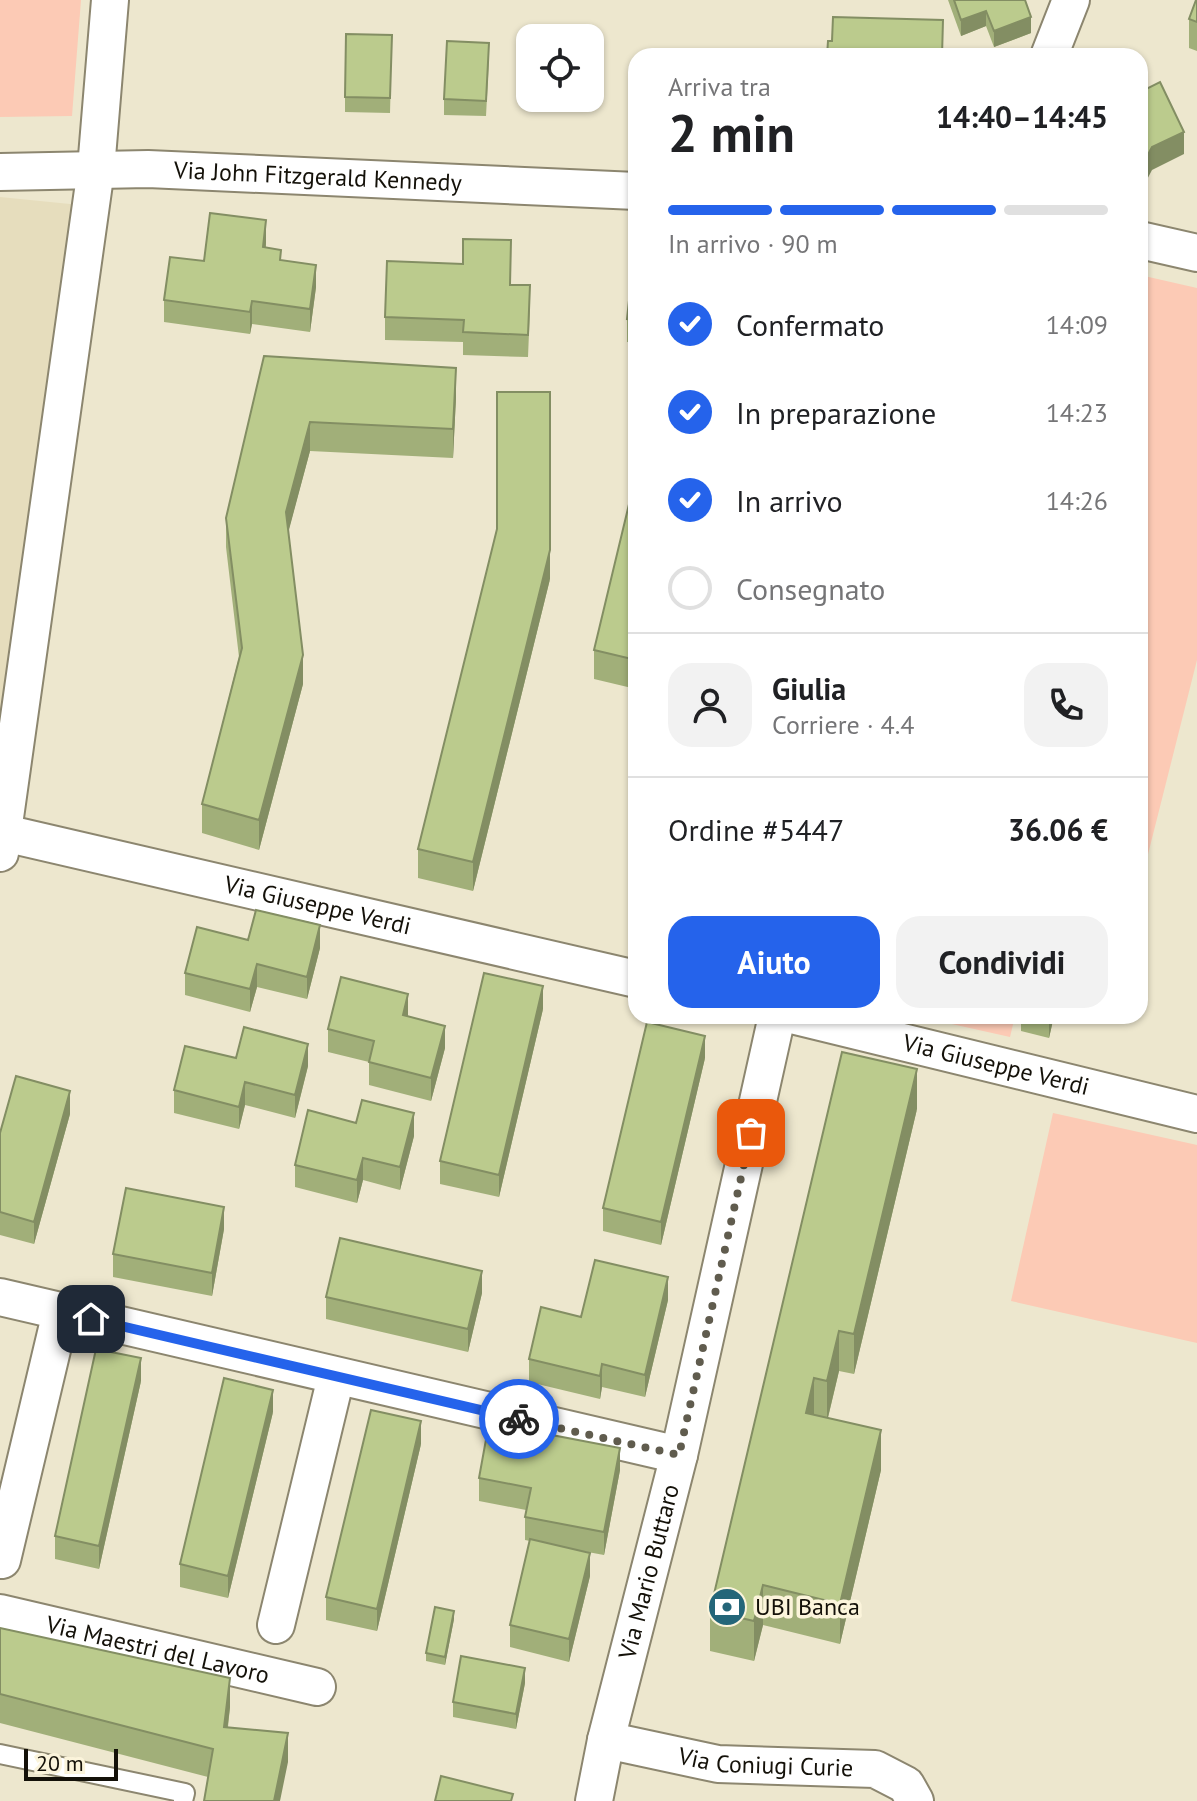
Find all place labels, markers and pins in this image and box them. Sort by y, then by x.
pin [717,1099,785,1167]
pin [57,1285,125,1353]
bank icon: UBI Banca [706,1586,748,1628]
place label: UBI Banca [755,1591,860,1622]

